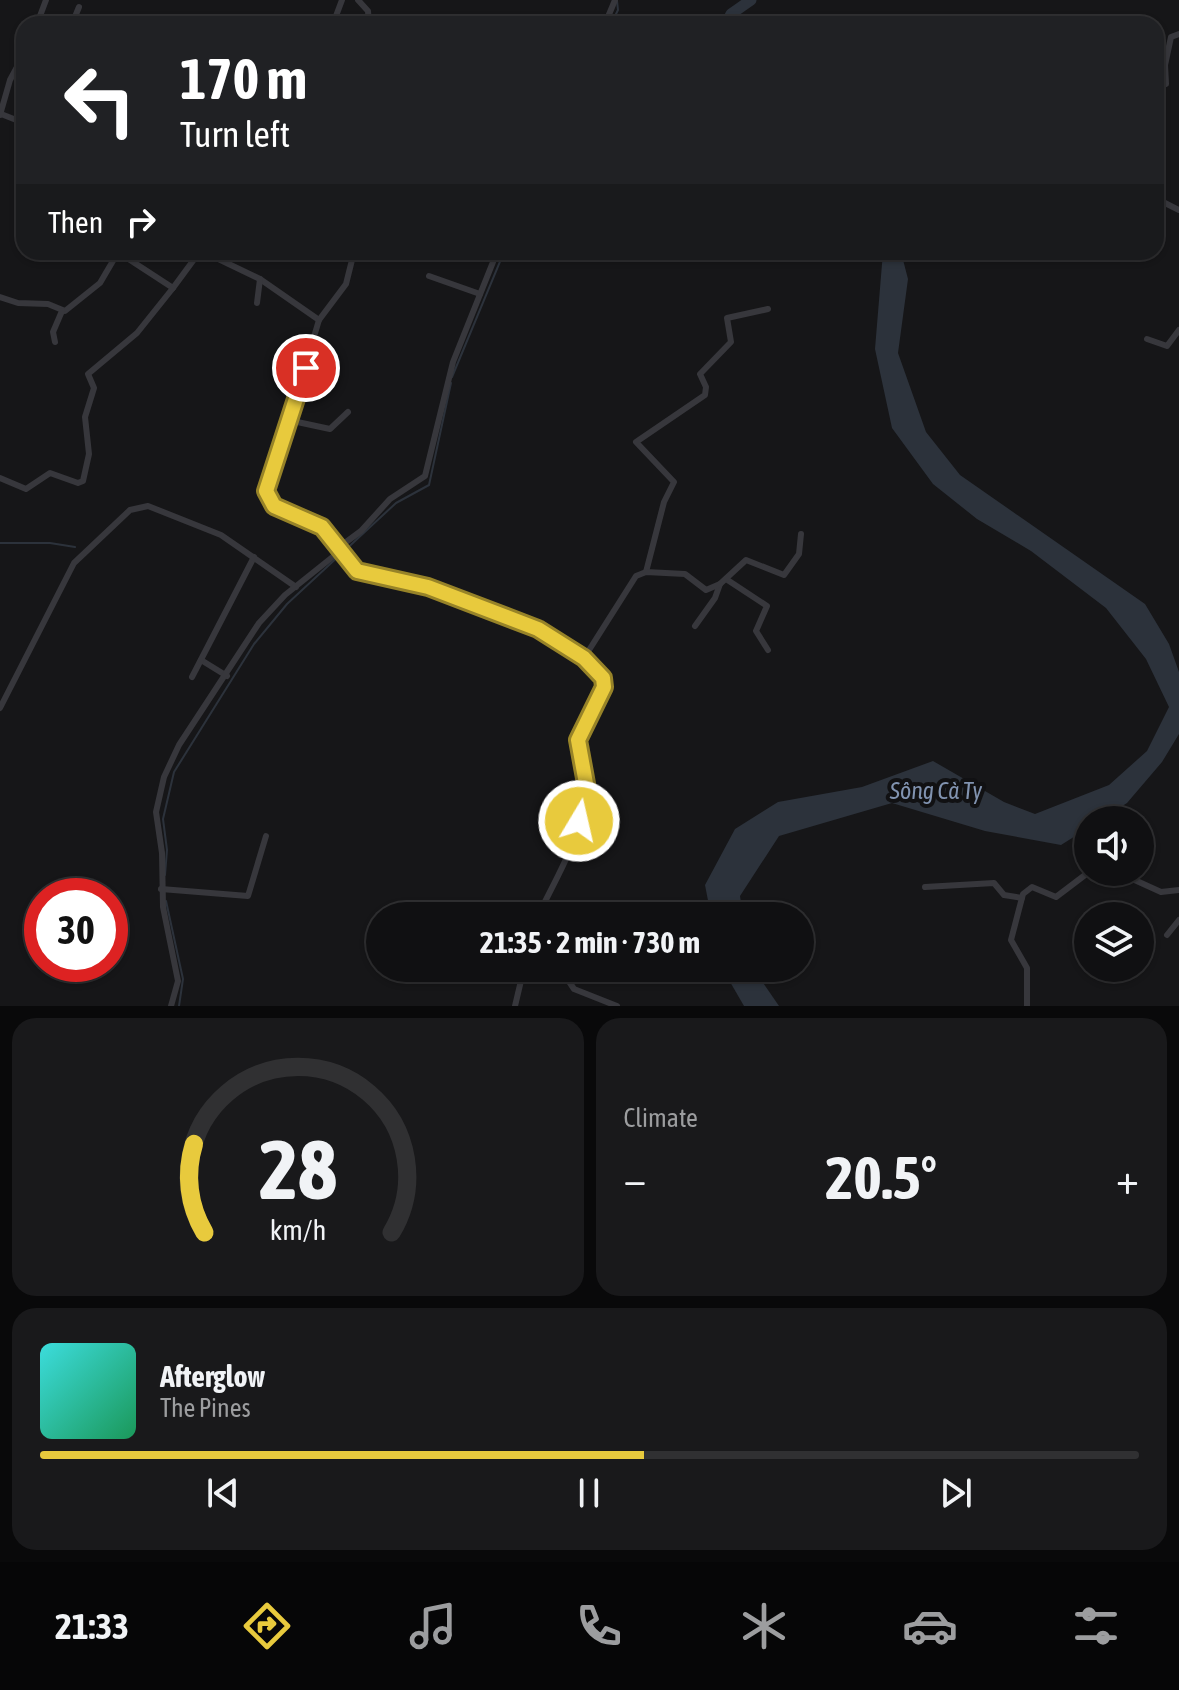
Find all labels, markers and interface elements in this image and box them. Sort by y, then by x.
text: 170 m [180,47,307,111]
icon: left [48,48,152,152]
text: Turn left [180,113,290,155]
icon: right [119,200,163,244]
text: Then [48,205,103,239]
pin [272,334,340,402]
icon: arrive [284,346,328,390]
water label: Sông Cà Ty [889,777,982,804]
position arrow [537,779,621,863]
map controls [1074,806,1154,982]
button: sound [1074,806,1154,886]
speed limit sign: 30 [24,878,128,982]
button: layers [1074,902,1154,982]
text: 21:35 · 2 min · 730 m [480,925,700,959]
text: Climate [624,1103,698,1133]
text: 28 [259,1121,337,1217]
text: 20.5° [825,1143,937,1212]
text: − [624,1153,646,1203]
text: + [1116,1153,1139,1203]
text: km/h [269,1213,326,1246]
text: Afterglow [160,1359,265,1393]
text: The Pines [160,1393,251,1423]
icon: previous [201,1471,245,1515]
icon: pause [567,1471,611,1515]
icon: next [934,1471,978,1515]
icon: directions [239,1598,295,1654]
icon: music [405,1598,461,1654]
icon: phone [571,1598,627,1654]
icon: climate [736,1598,792,1654]
icon: car [902,1598,958,1654]
icon: filters [1068,1598,1124,1654]
text: 21:33 [55,1605,129,1647]

